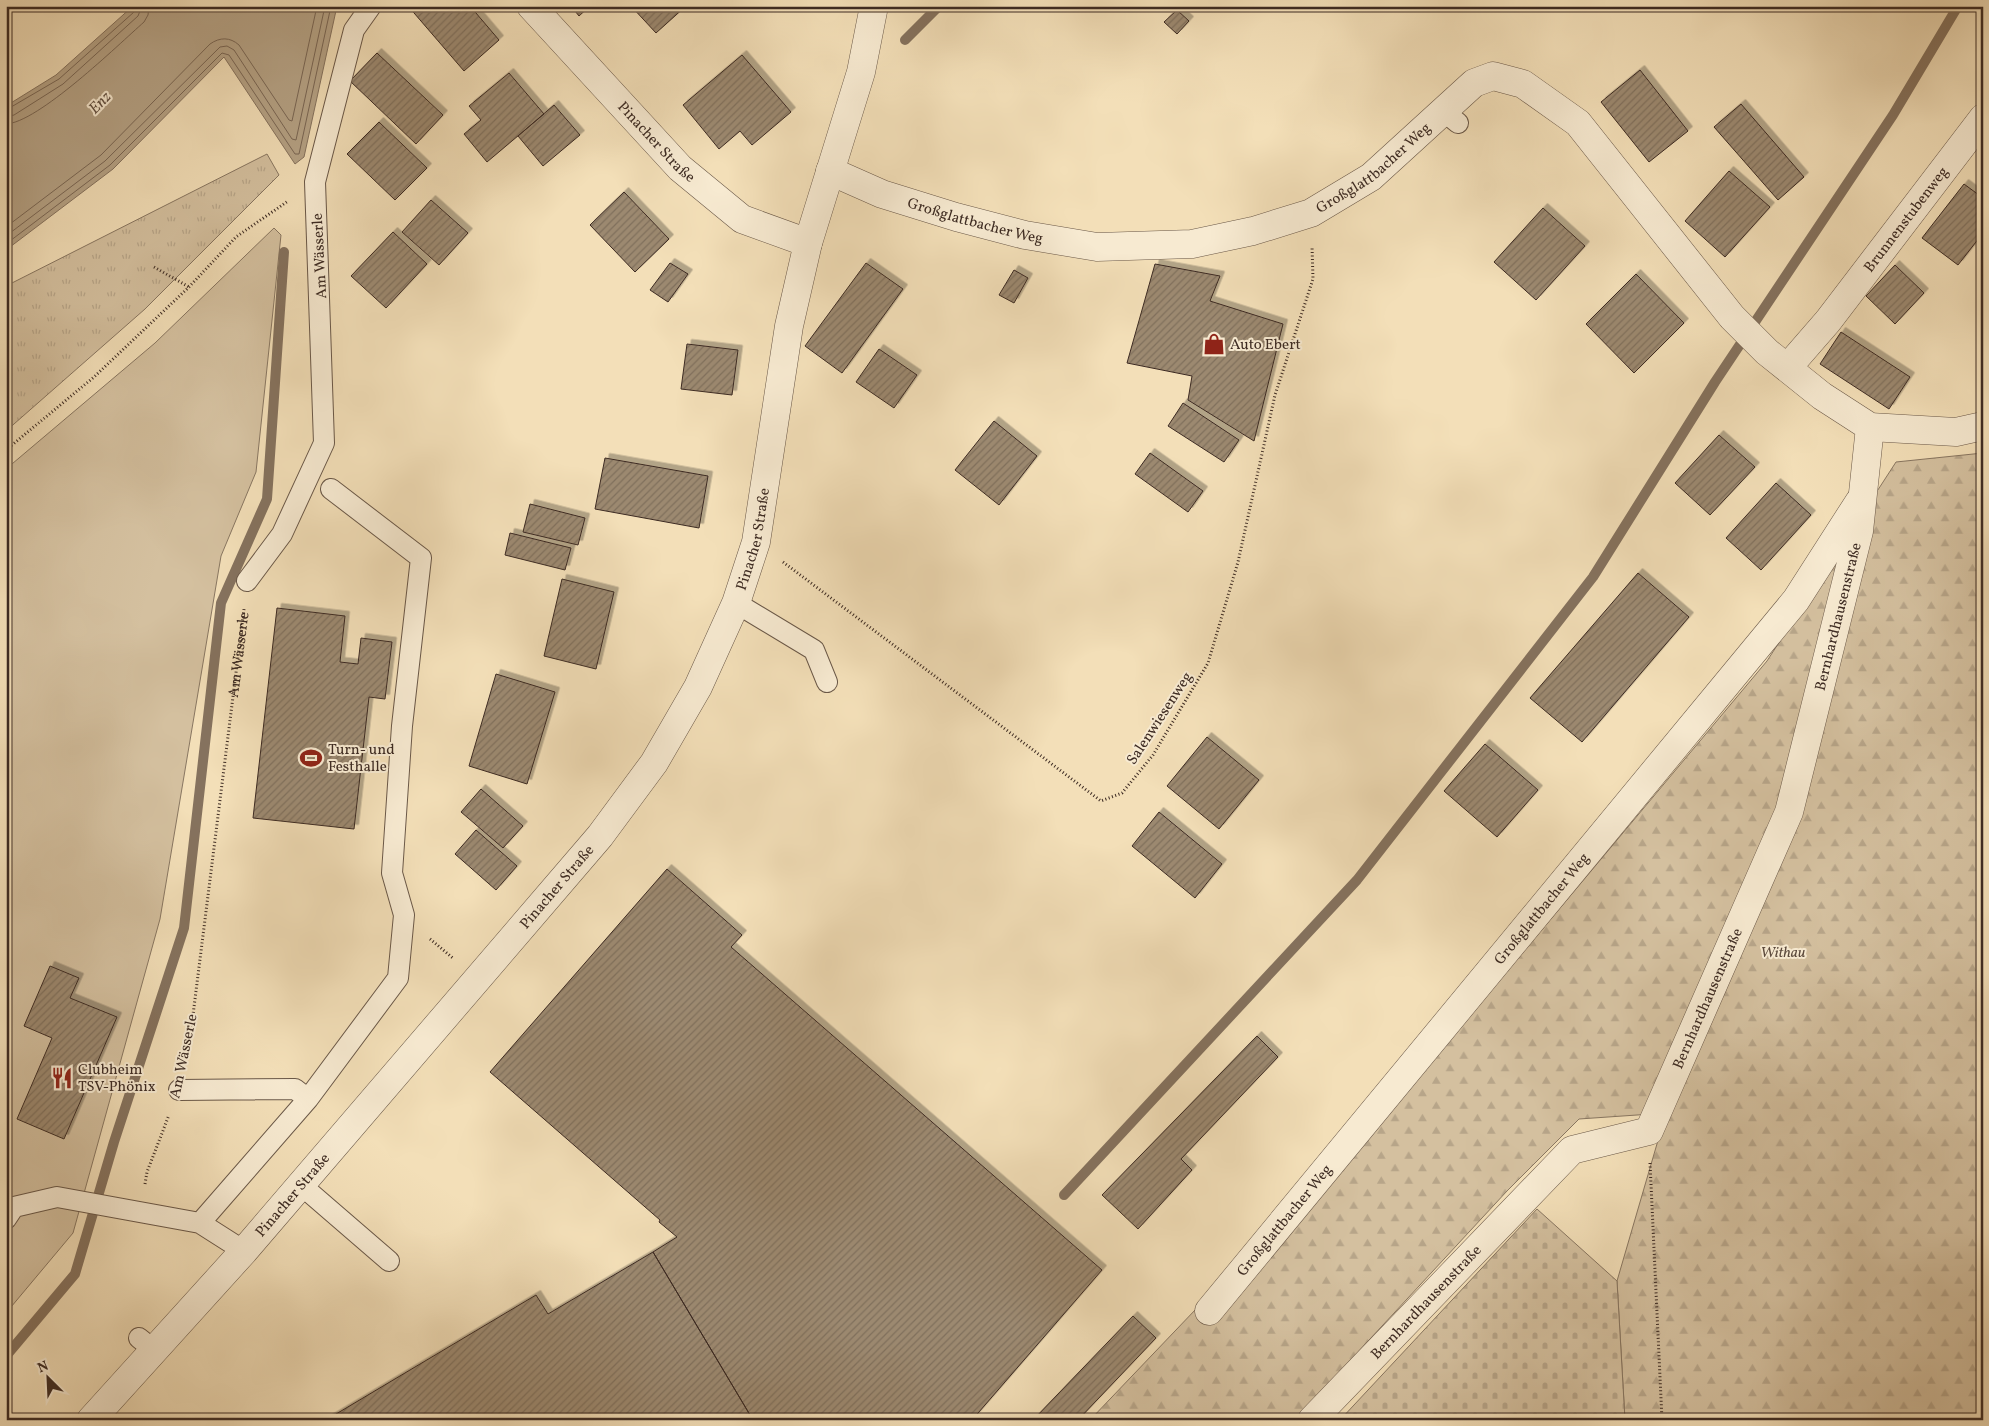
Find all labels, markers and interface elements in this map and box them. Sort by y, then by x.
water label: Enz [84,87,117,120]
street label: Pinacher Straße [612,97,699,188]
street label: Großglattbacher Weg [1313,118,1436,220]
street label: Brunnenstubenweg [1860,163,1954,277]
street label: Großglattbacher Weg [905,194,1045,250]
street label: Am Wässerle [308,213,333,299]
shop icon: Auto Ebert [1201,331,1227,357]
place label: Auto Ebert [1230,335,1301,356]
street label: Pinacher Straße [732,487,776,593]
street label: Bernhardhausenstraße [1811,541,1868,693]
street label: Am Wässerle [224,611,256,699]
street label: Salenwiesenweg [1122,668,1198,769]
place label: Turn- und Festhalle [328,740,395,778]
sports icon: Turn- und Festhalle [298,745,324,771]
street label: Pinacher Straße [516,841,600,934]
street label: Großglattbacher Weg [1490,849,1595,970]
street label: Bernhardhausenstraße [1668,925,1749,1073]
park label: Withau [1761,943,1806,964]
street label: Am Wässerle [165,1012,204,1100]
place label: Clubheim TSV-Phönix [78,1060,156,1098]
restaurant icon: Clubheim TSV-Phönix [49,1065,75,1091]
street label: Pinacher Straße [251,1149,335,1242]
street label: Großglattbacher Weg [1233,1160,1338,1282]
street label: Bernhardhausenstraße [1367,1241,1487,1365]
north arrow [22,1354,72,1404]
text: N [35,1357,52,1378]

